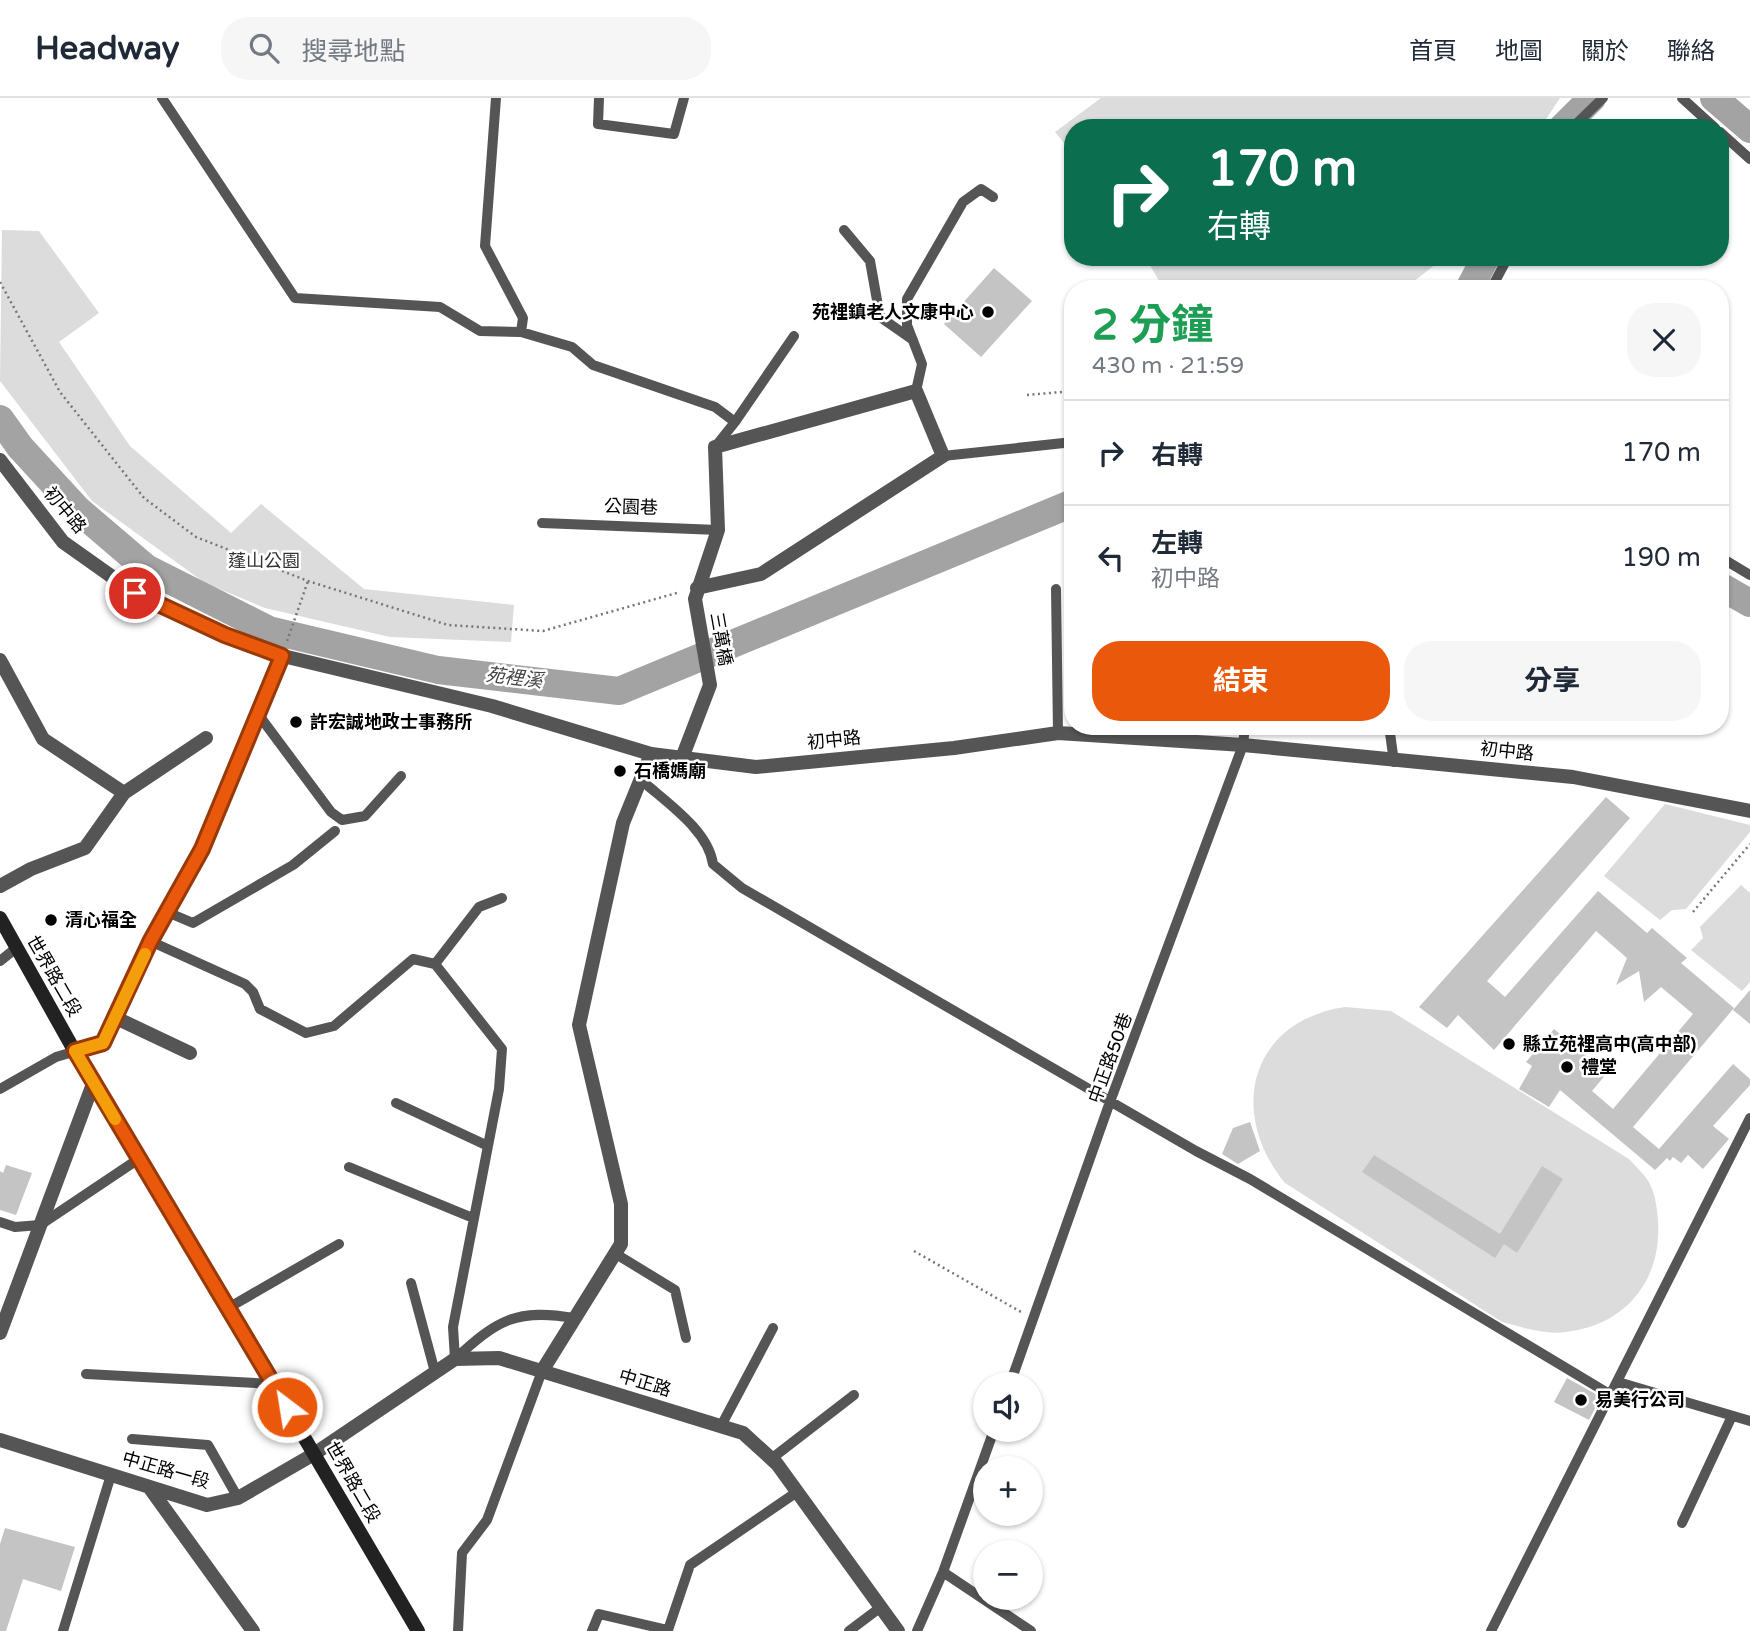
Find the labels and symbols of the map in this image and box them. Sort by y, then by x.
place label: 苑裡鎮老人文康中心 [812,301,974,323]
marker: 苑裡鎮老人文康中心 [980,304,996,320]
street label: 初中路 [39,482,91,538]
street label: 公園巷 [604,495,658,519]
park label: 蓬山公園 [228,550,300,572]
pin [105,563,165,623]
street label: 三萬橋 [705,611,737,667]
water label: 苑裡溪 [484,664,547,693]
place label: 許宏誠地政士事務所 [310,711,472,733]
marker: 許宏誠地政士事務所 [288,714,304,730]
street label: 初中路 [806,726,862,754]
street label: 初中路 [1479,737,1535,765]
place label: 石橋媽廟 [634,760,706,782]
marker: 石橋媽廟 [612,763,628,779]
place label: 清心福全 [65,909,137,931]
marker: 清心福全 [43,912,59,928]
street label: 世界路二段 [22,932,86,1020]
street label: 中正路50巷 [1083,1010,1137,1106]
place label: 縣立苑裡高中(高中部) [1523,1033,1697,1055]
marker: 縣立苑裡高中(高中部) [1501,1036,1517,1052]
place label: 禮堂 [1581,1056,1617,1078]
marker: 禮堂 [1559,1059,1575,1075]
street label: 中正路 [616,1365,674,1401]
position arrow [250,1370,324,1444]
place label: 易美行公司 [1595,1389,1685,1411]
marker: 易美行公司 [1573,1392,1589,1408]
street label: 世界路二段 [321,1438,385,1526]
street label: 中正路一段 [120,1447,212,1493]

